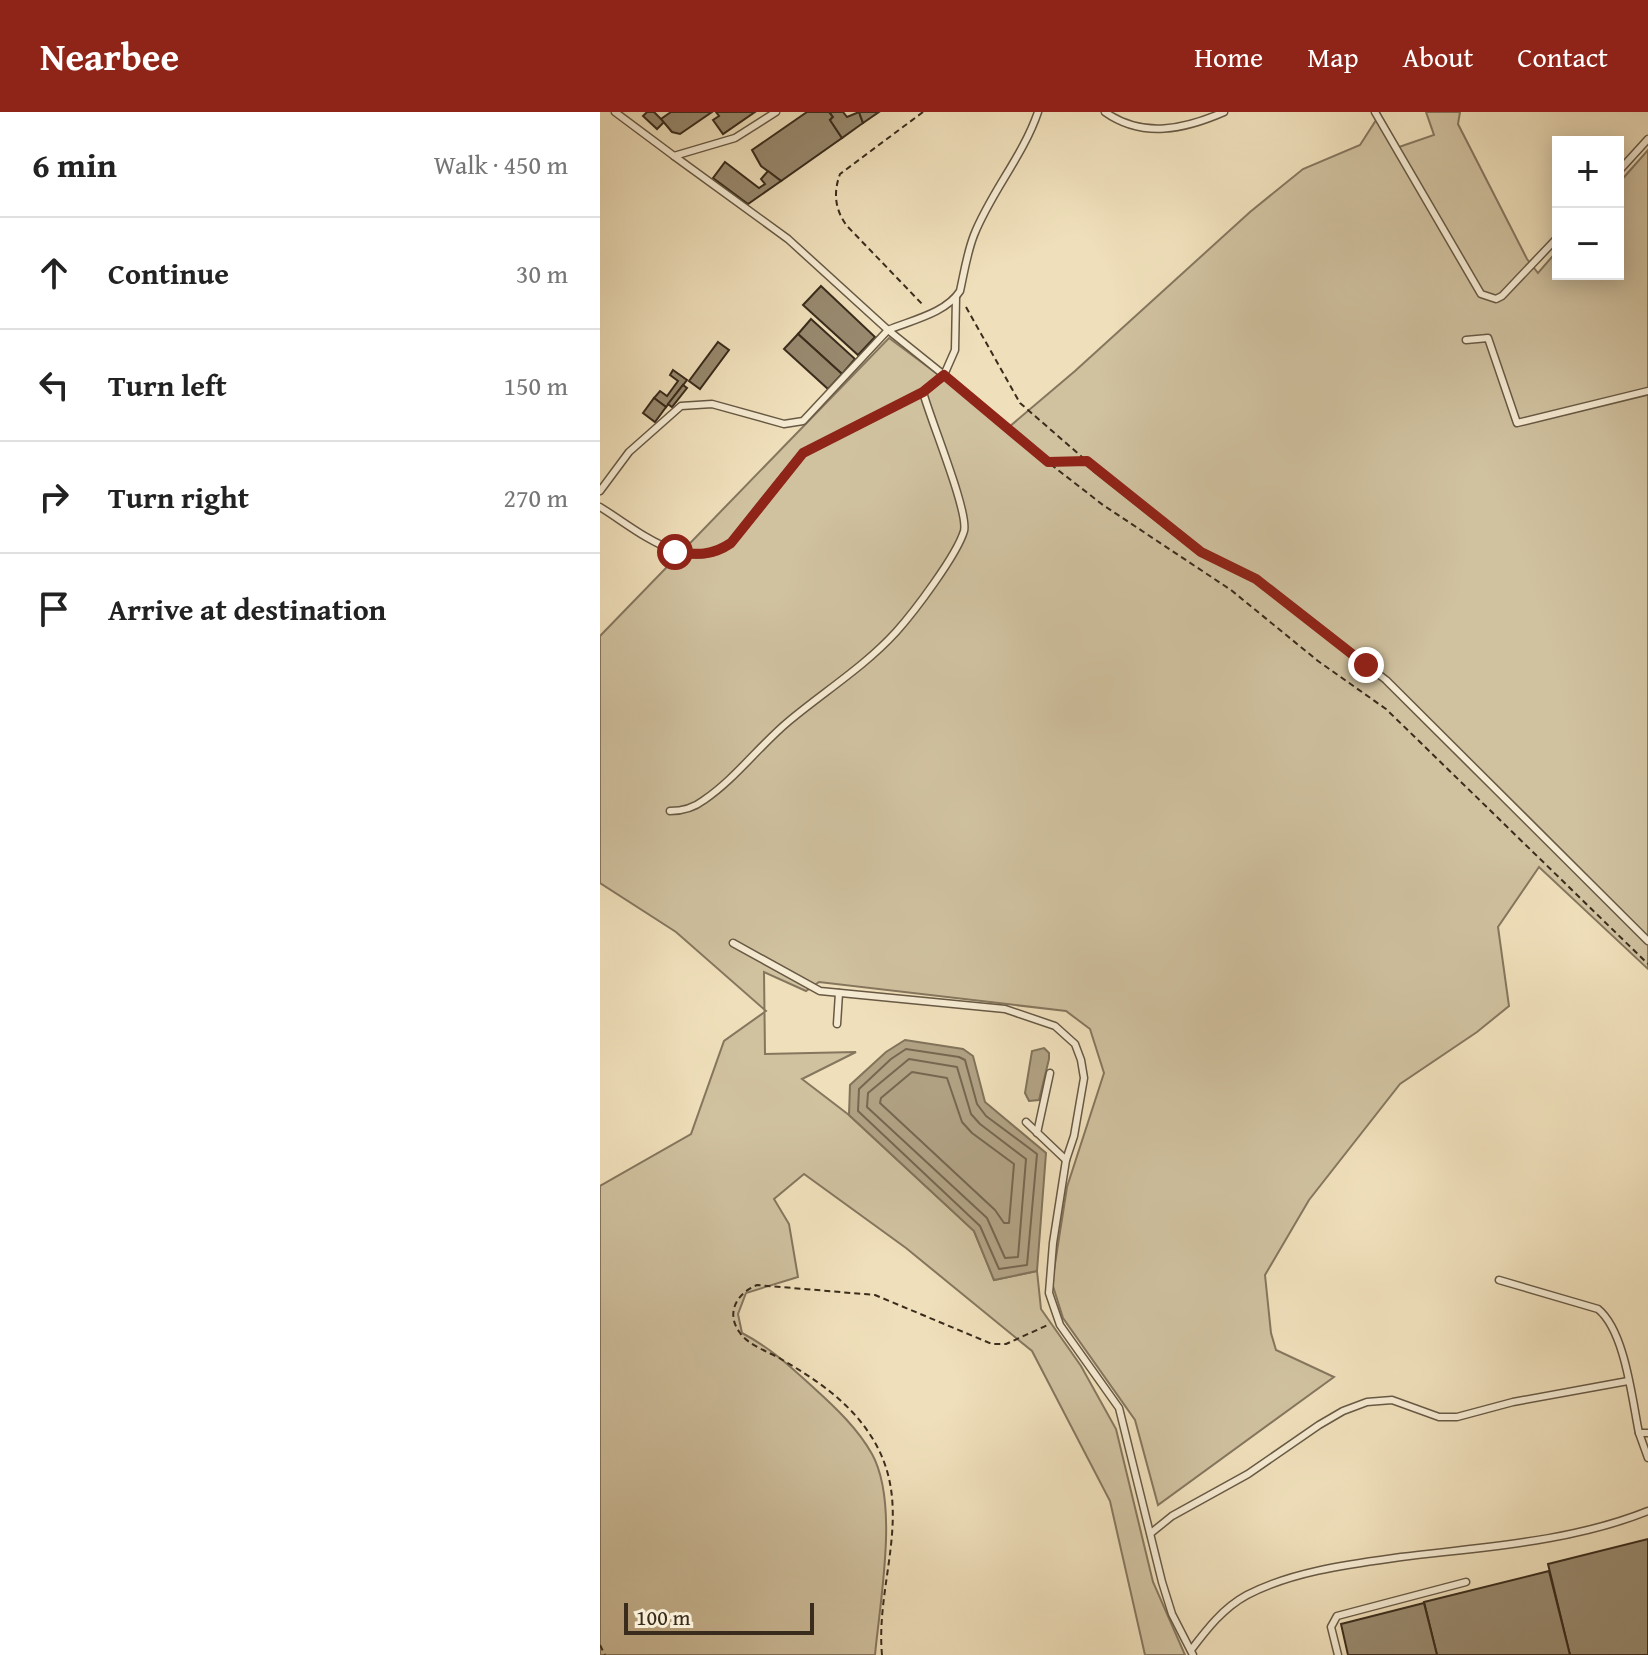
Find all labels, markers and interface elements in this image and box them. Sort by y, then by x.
text: Nearbee [40,28,179,84]
text: Home [1194,36,1263,77]
text: Map [1307,36,1359,77]
text: About [1403,36,1473,77]
text: Contact [1517,36,1608,77]
map controls [1552,136,1624,280]
button: + [1552,136,1624,208]
text: 6 min [32,140,117,189]
text: Walk · 450 m [434,145,568,184]
button: − [1552,208,1624,280]
icon: ahead [32,251,76,295]
text: Continue [108,251,229,295]
text: 30 m [516,254,568,293]
icon: left [32,363,76,407]
text: Turn left [108,363,227,407]
text: 150 m [503,366,568,405]
icon: right [32,475,76,519]
text: Turn right [108,475,249,519]
text: 270 m [503,478,568,517]
route start [657,534,693,570]
icon: arrive [32,587,76,631]
text: Arrive at destination [108,587,386,631]
route end [1348,647,1384,683]
scale bar [624,1599,814,1635]
text: 100 m [636,1601,691,1633]

